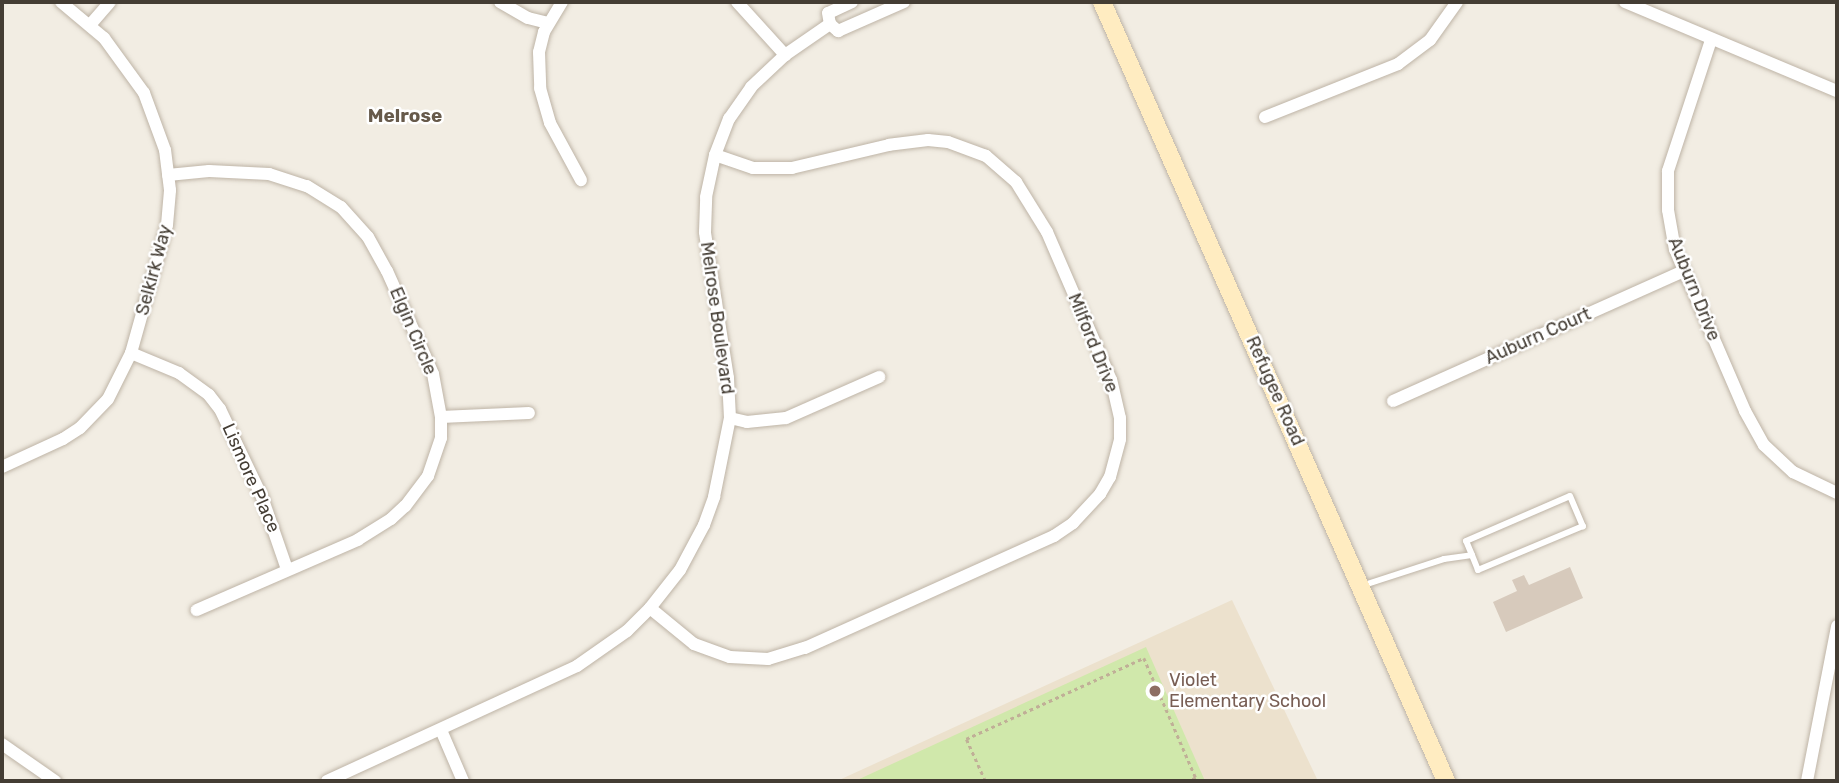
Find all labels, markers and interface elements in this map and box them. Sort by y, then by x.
district label: Melrose [368,105,442,127]
street label: Selkirk Way [131,222,177,318]
street label: Auburn Drive [1663,234,1725,344]
street label: Melrose Boulevard [696,240,738,396]
street label: Elgin Circle [385,284,441,378]
street label: Milford Drive [1063,290,1123,396]
street label: Auburn Court [1482,303,1594,369]
street label: Refugee Road [1241,333,1309,449]
street label: Lismore Place [217,420,285,536]
place label: Violet Elementary School [1169,670,1327,712]
marker: Violet Elementary School [1147,683,1163,699]

